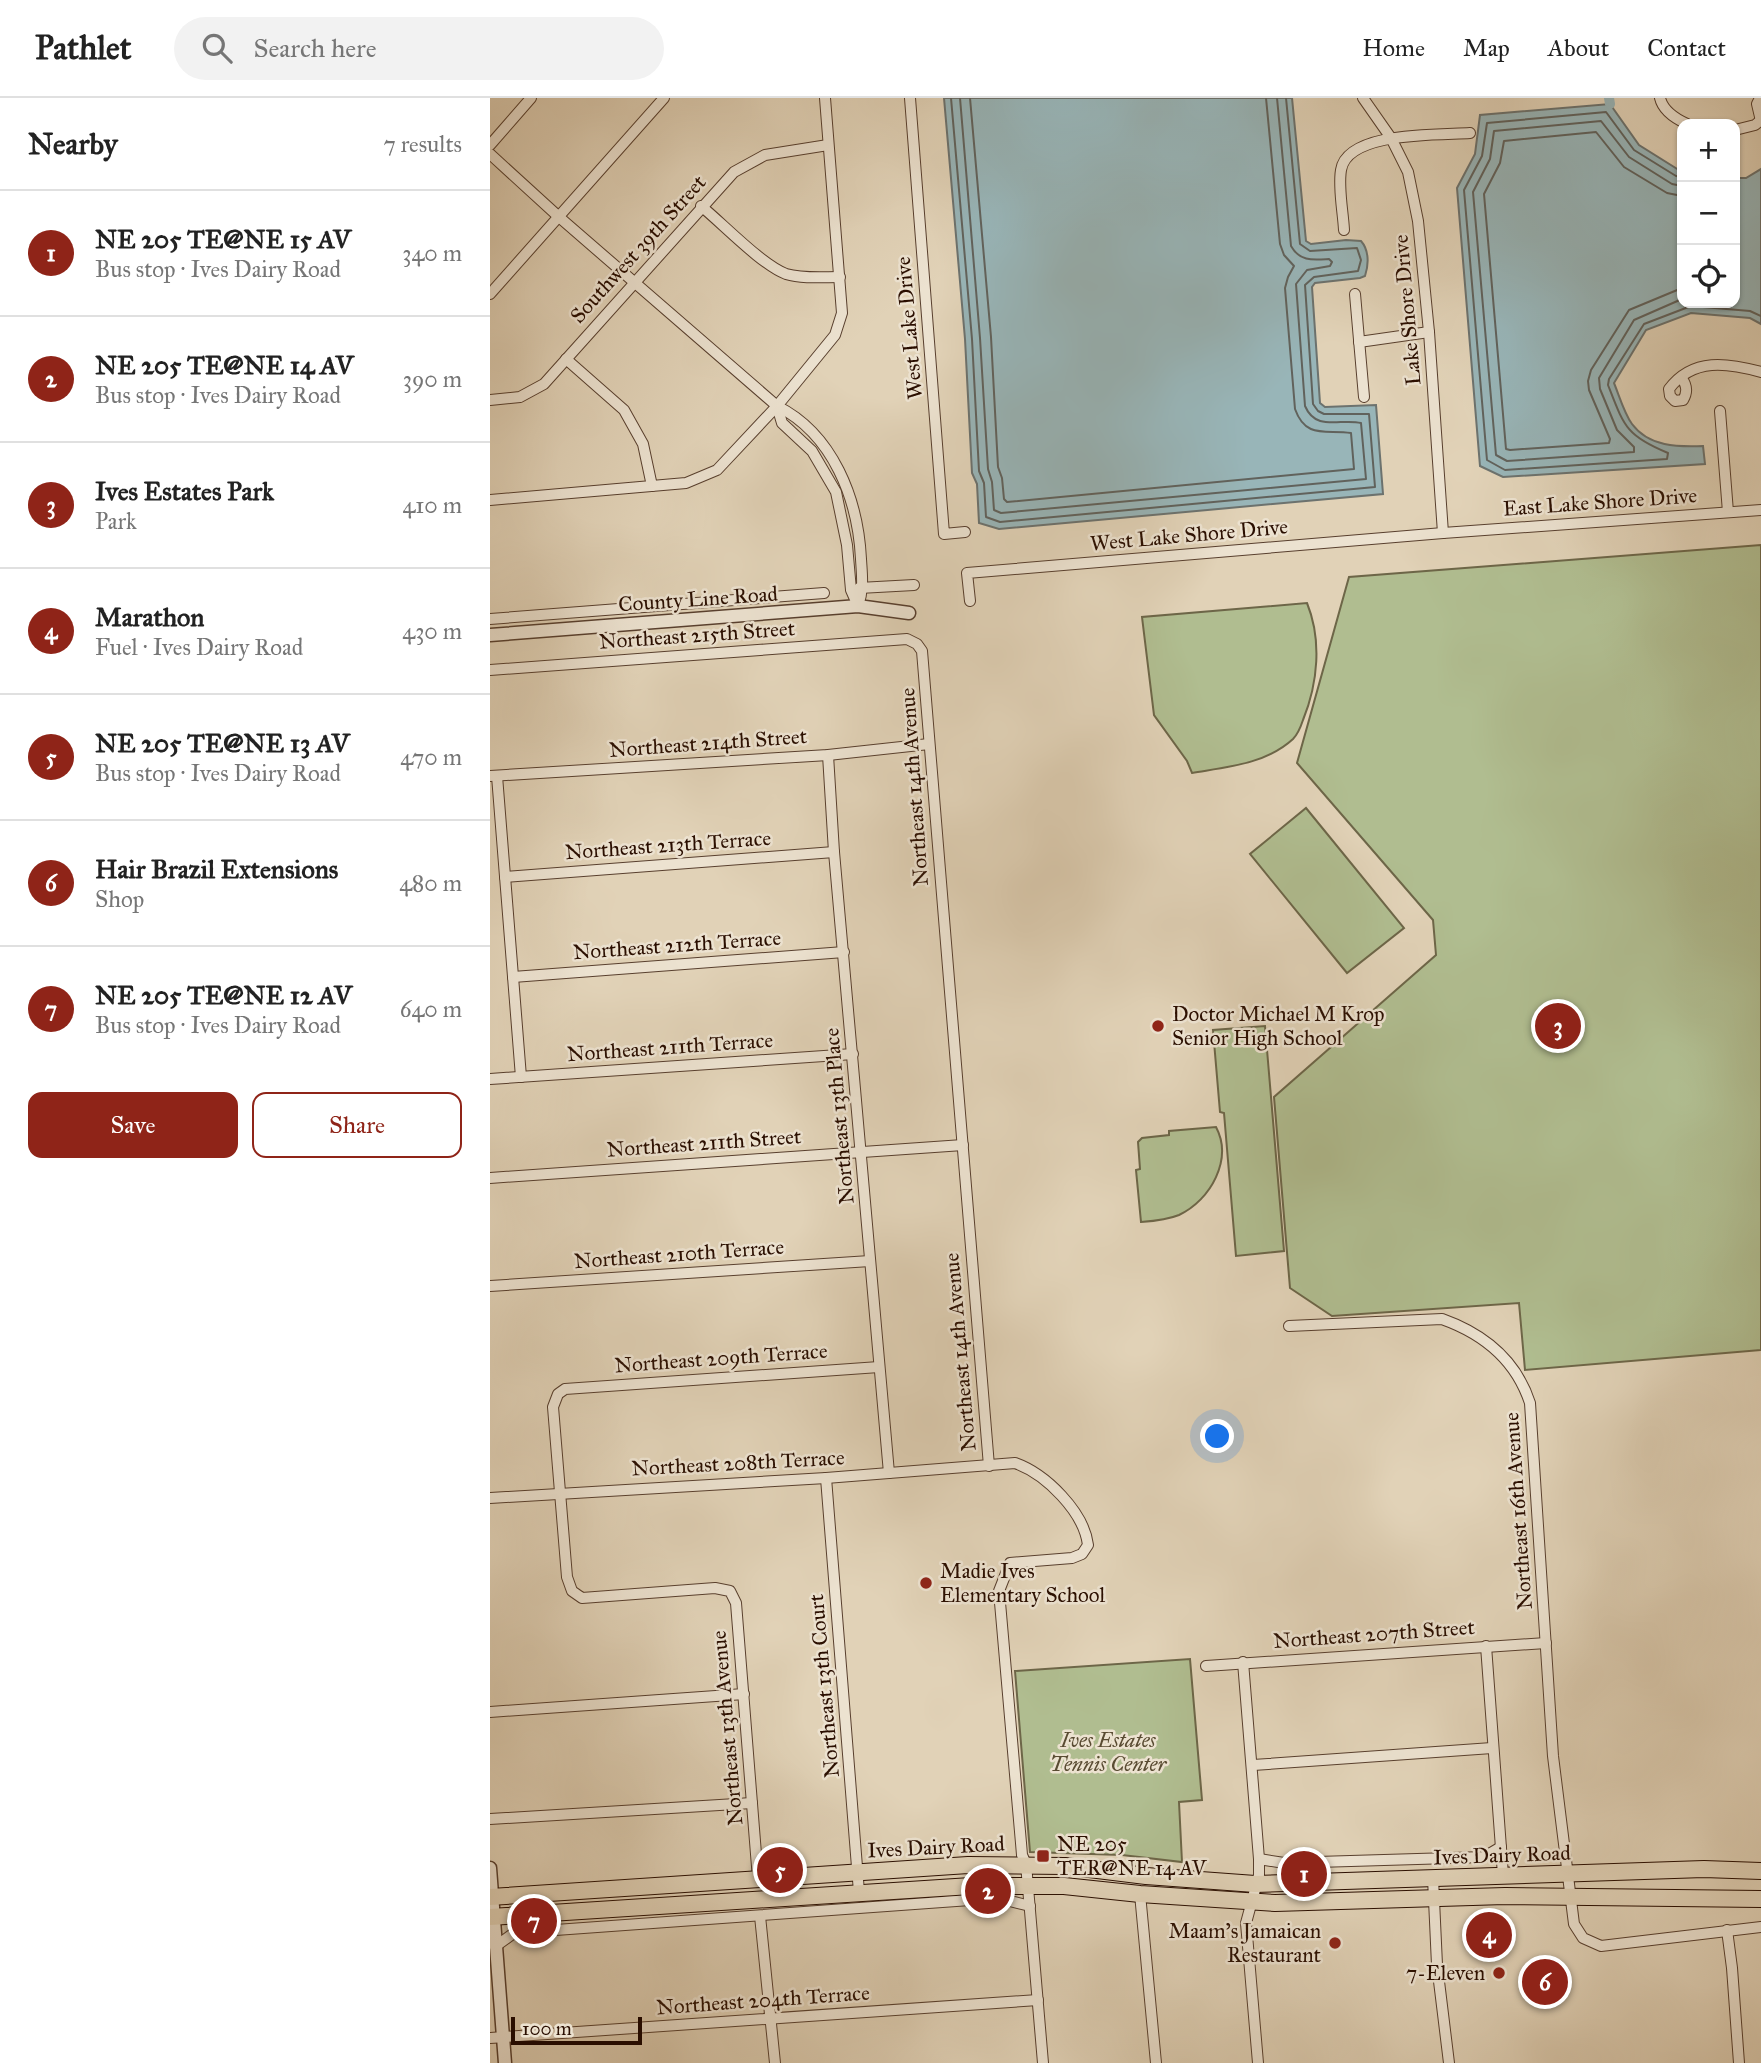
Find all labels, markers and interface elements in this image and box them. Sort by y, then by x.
search box [174,17,664,80]
text: Pathlet [35,28,132,68]
icon: search [198,29,236,67]
text: Search here [254,32,377,64]
text: Home [1362,33,1425,63]
text: Map [1463,33,1510,63]
text: About [1548,33,1609,63]
text: Contact [1647,33,1726,63]
map controls [1677,119,1740,308]
button: + [1677,119,1740,182]
text: Nearby [28,126,118,162]
text: 7 results [383,130,462,158]
street label: Southwest 39th Street [565,169,712,328]
button: − [1677,182,1740,245]
text: NE 205 TE@NE 15 AV [95,223,351,255]
street label: Lake Shore Drive [1387,233,1427,386]
text: 1 [46,239,56,267]
text: 340 m [402,239,462,267]
button: locate [1677,245,1740,308]
text: Bus stop · Ives Dairy Road [95,255,341,283]
street label: West Lake Drive [890,255,928,400]
text: NE 205 TE@NE 14 AV [95,349,354,381]
text: 2 [45,365,57,393]
text: 390 m [403,365,462,393]
text: Bus stop · Ives Dairy Road [95,381,341,409]
text: Ives Estates Park [95,475,274,507]
street label: East Lake Shore Drive [1502,482,1698,522]
text: 3 [46,491,56,519]
text: 410 m [403,491,462,519]
text: Park [95,507,137,535]
street label: West Lake Shore Drive [1089,513,1289,557]
street label: County Line Road [617,580,779,618]
text: Marathon [95,601,204,633]
street label: Northeast 215th Street [598,615,796,655]
text: 4 [45,617,57,645]
text: 430 m [402,617,462,645]
text: Fuel · Ives Dairy Road [95,633,303,661]
street label: Northeast 14th Avenue [894,687,934,887]
street label: Northeast 214th Street [608,723,808,763]
text: NE 205 TE@NE 13 AV [95,727,350,759]
text: 5 [46,743,56,771]
text: 470 m [400,743,462,771]
text: Bus stop · Ives Dairy Road [95,759,341,787]
street label: Northeast 213th Terrace [564,825,772,865]
text: Hair Brazil Extensions [95,853,338,885]
text: 6 [45,869,57,897]
text: 480 m [399,869,462,897]
text: Shop [95,885,144,913]
street label: Northeast 212th Terrace [572,925,782,965]
text: NE 205 TE@NE 12 AV [95,979,352,1011]
text: 7 [45,995,57,1023]
text: 640 m [400,995,462,1023]
pin: 3 [1535,1000,1581,1052]
place label: Doctor Michael M Krop Senior High School [1172,1001,1384,1051]
text: Bus stop · Ives Dairy Road [95,1011,341,1039]
marker: Doctor Michael M Krop Senior High School [1150,1018,1166,1034]
street label: Northeast 211th Terrace [566,1027,774,1067]
street label: Northeast 13th Place [818,1027,860,1205]
button: Save [28,1092,238,1158]
button: Share [252,1092,462,1158]
street label: Northeast 211th Street [606,1123,803,1163]
street label: Northeast 210th Terrace [573,1234,785,1274]
street label: Northeast 14th Avenue [938,1252,982,1452]
street label: Northeast 209th Terrace [614,1338,829,1378]
street label: Northeast 16th Avenue [1498,1411,1538,1611]
your location [1200,1419,1234,1453]
street label: Northeast 208th Terrace [631,1444,845,1482]
place label: Madie Ives Elementary School [940,1558,1105,1608]
marker: Madie Ives Elementary School [918,1575,934,1591]
street label: Northeast 13th Court [803,1593,845,1779]
street label: Northeast 207th Street [1272,1614,1476,1654]
street label: Northeast 13th Avenue [706,1629,748,1827]
park label: Ives Estates Tennis Center [1050,1727,1167,1777]
street label: Ives Dairy Road [867,1830,1006,1864]
place label: NE 205 TER@NE 14 AV [1057,1831,1208,1881]
street label: Ives Dairy Road [1433,1840,1572,1870]
pin: 5 [757,1844,803,1896]
marker: NE 205 TER@NE 14 AV [1035,1848,1051,1864]
pin: 1 [1281,1848,1327,1900]
pin: 2 [965,1865,1011,1917]
pin: 7 [511,1895,557,1947]
pin: 4 [1466,1909,1512,1961]
place label: Maam's Jamaican Restaurant [1169,1918,1322,1968]
marker: Maam's Jamaican Restaurant [1327,1935,1343,1951]
pin: 6 [1522,1956,1568,2008]
place label: 7-Eleven [1406,1960,1485,1986]
marker: 7-Eleven [1491,1965,1507,1981]
street label: Northeast 204th Terrace [655,1980,871,2020]
scale bar [511,2014,642,2046]
text: 100 m [522,2017,572,2040]

